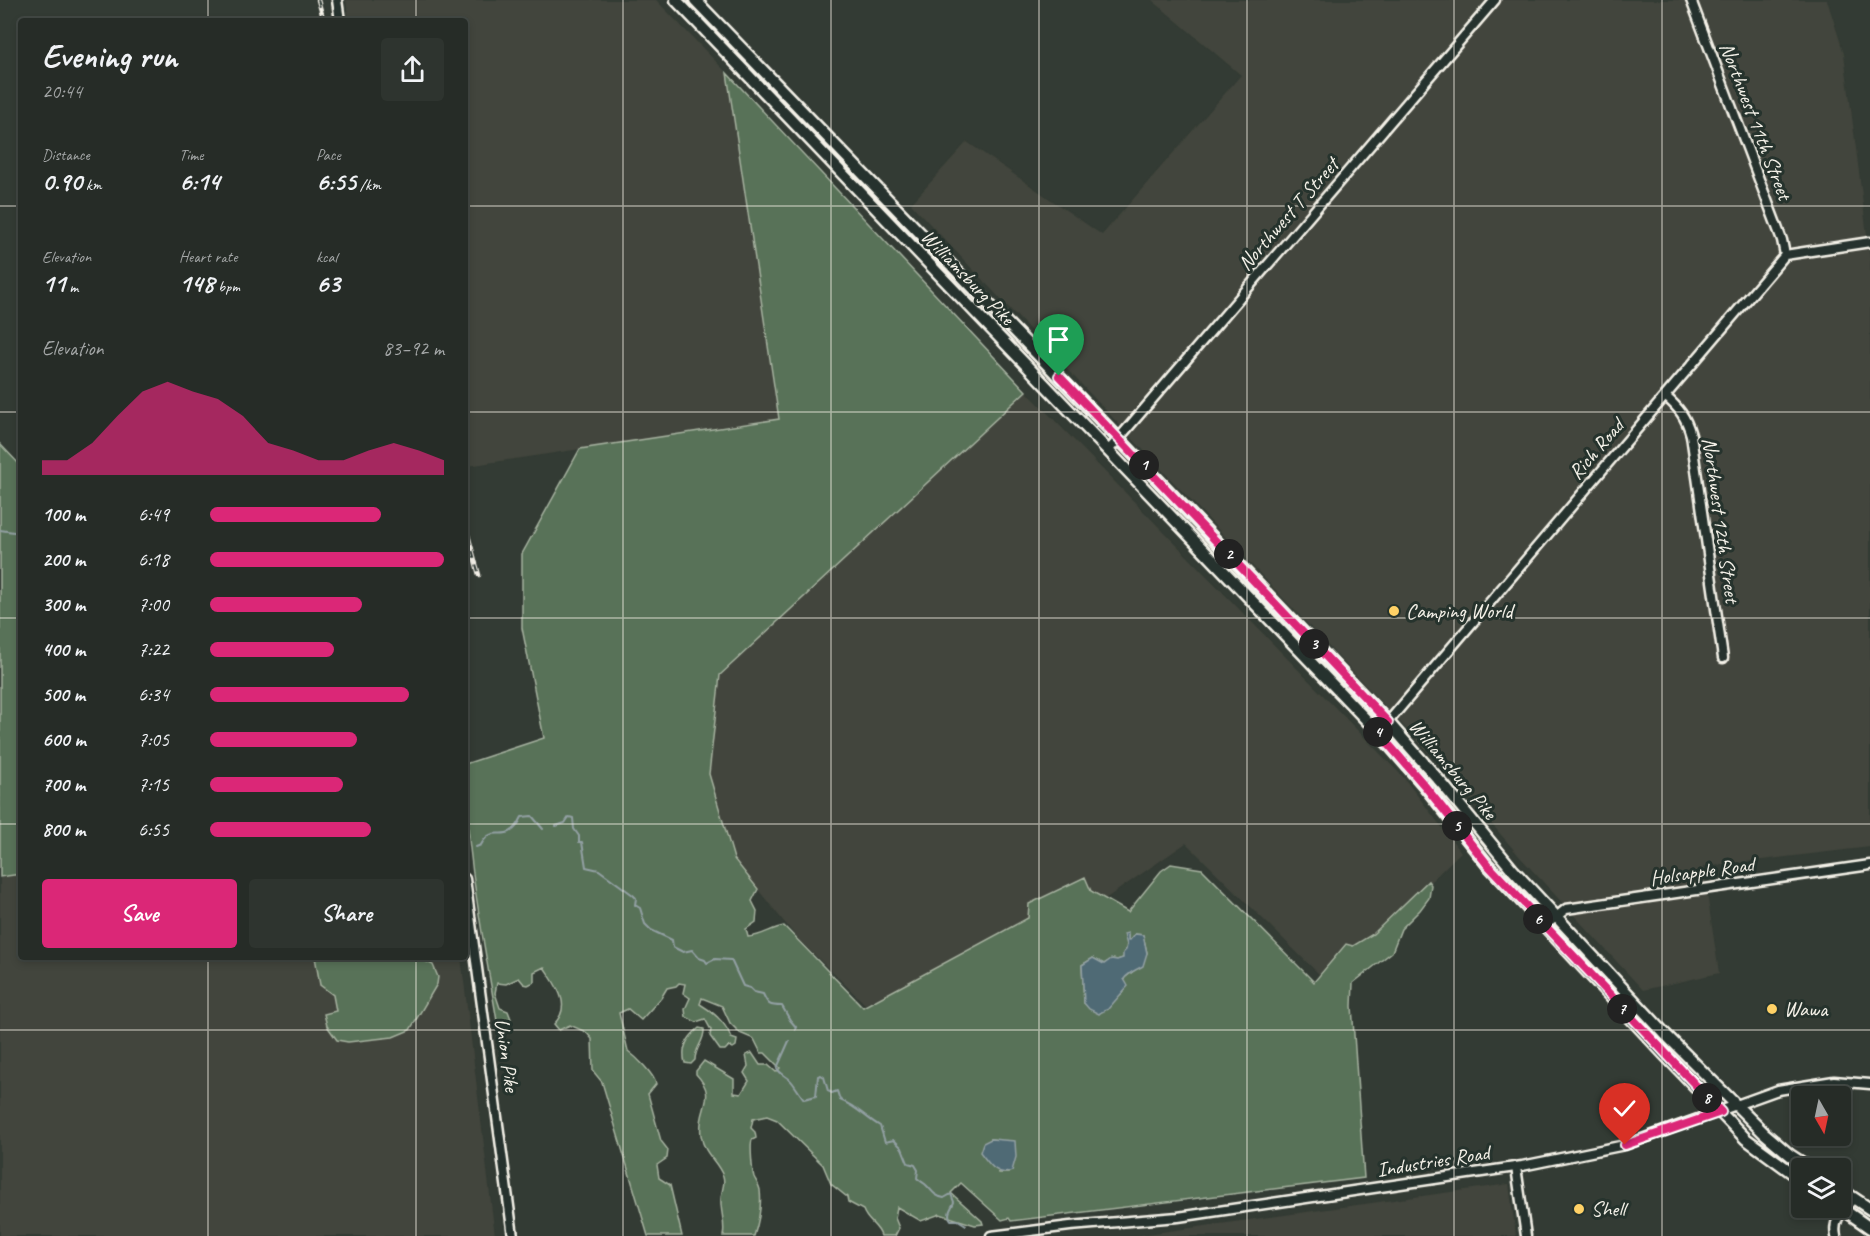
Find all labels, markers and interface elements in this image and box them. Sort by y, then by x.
text: Evening run [42,35,177,77]
button: share [381,38,444,101]
street label: Northwest 11th Street [1714,39,1799,205]
text: 20:44 [42,79,82,104]
text: Distance [42,145,90,165]
text: Time [179,145,203,165]
text: Pace [316,145,341,165]
street label: Northwest T Street [1232,150,1346,276]
text: 0.90 [42,165,82,198]
text: 6:14 [179,165,220,198]
text: 6:55 [316,165,356,198]
text: km [82,175,101,195]
text: /km [356,175,381,195]
street label: Williamsburg Pike [916,224,1021,331]
text: Elevation [42,247,91,267]
text: Heart rate [179,247,237,267]
text: kcal [316,247,337,267]
text: 11 [42,267,65,300]
text: 148 [179,267,214,300]
text: 63 [316,267,340,300]
text: m [65,277,78,297]
text: bpm [214,277,240,297]
pin [1033,314,1084,376]
icon: arrive [1042,323,1075,356]
text: Elevation [42,336,104,361]
text: 83–92 m [383,336,444,361]
street label: Rich Road [1563,411,1631,485]
street label: Northwest 12th Street [1697,436,1746,606]
pin: 1 [1129,450,1159,480]
text: 1 [1140,455,1148,475]
text: 100 m [42,502,85,527]
text: 6:49 [138,502,169,527]
pin: 2 [1214,539,1244,569]
text: 2 [1225,544,1233,564]
text: 200 m [42,547,85,572]
text: 6:18 [138,547,169,572]
text: 300 m [42,592,85,617]
text: 7:00 [138,592,169,617]
place label: Camping World [1406,598,1516,624]
marker: Camping World [1387,604,1401,618]
pin: 3 [1299,629,1329,659]
text: 3 [1310,634,1318,654]
text: 400 m [42,637,85,662]
text: 7:22 [138,637,169,662]
text: 500 m [42,682,85,707]
text: 6:34 [138,682,169,707]
street label: Williamsburg Pike [1403,713,1503,826]
pin: 4 [1363,717,1393,747]
text: 4 [1374,722,1382,742]
text: 600 m [42,727,86,752]
text: 7:05 [138,727,169,752]
text: 700 m [42,772,85,797]
text: 7:15 [138,772,169,797]
pin: 5 [1442,811,1472,841]
text: 5 [1454,816,1460,836]
text: 800 m [42,817,85,842]
text: 6:55 [138,817,169,842]
street label: Holsapple Road [1648,850,1758,891]
button: Save [42,879,237,948]
button: Share [249,879,444,948]
pin: 6 [1523,904,1553,934]
text: 6 [1534,909,1542,929]
pin: 7 [1607,994,1637,1024]
place label: Wawa [1784,996,1829,1022]
text: 7 [1618,999,1626,1019]
marker: Wawa [1765,1002,1779,1016]
street label: Union Pike [489,1017,525,1095]
pin [1599,1083,1650,1145]
pin: 8 [1692,1083,1722,1113]
north arrow [1791,1086,1851,1146]
map controls [1791,1086,1851,1218]
text: 8 [1703,1088,1711,1108]
icon: check [1608,1092,1641,1125]
street label: Industries Road [1375,1139,1495,1183]
button: layers [1791,1158,1851,1218]
place label: Shell [1591,1196,1629,1222]
marker: Shell [1572,1202,1586,1216]

